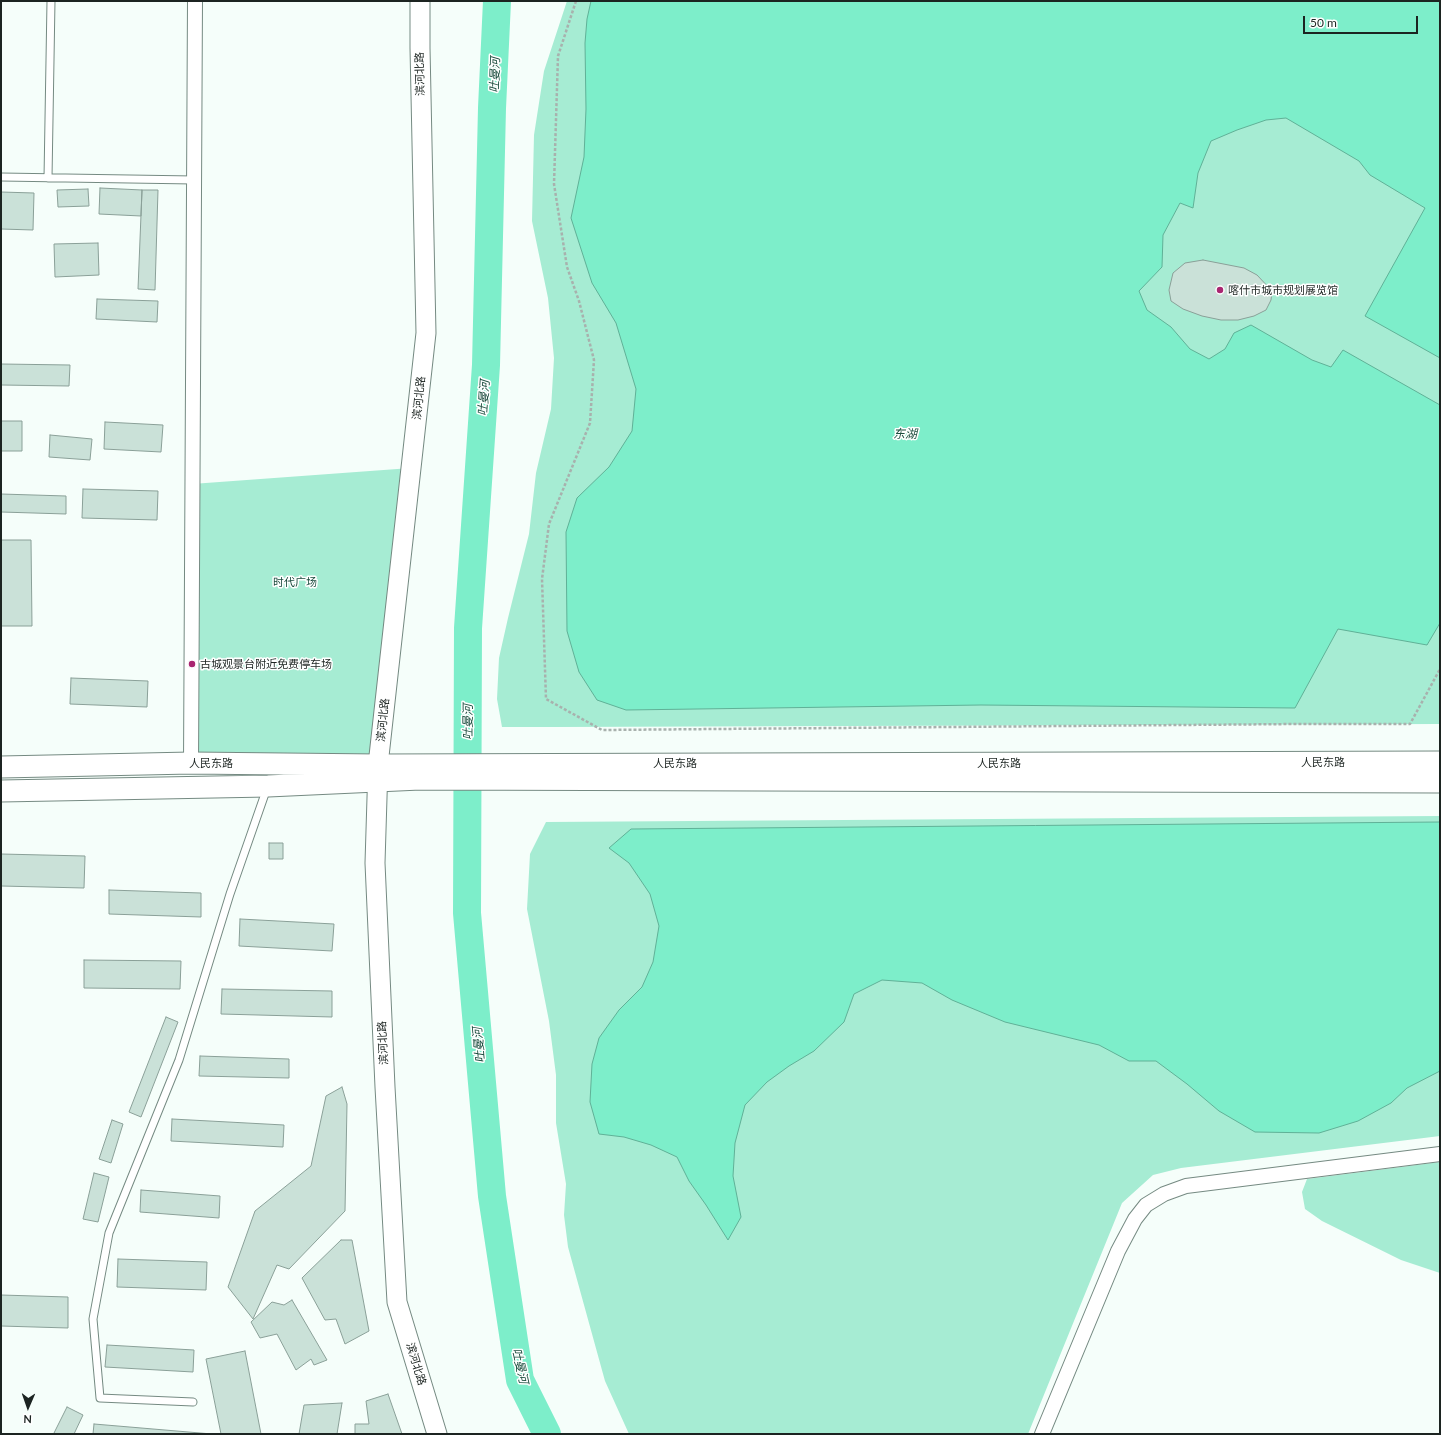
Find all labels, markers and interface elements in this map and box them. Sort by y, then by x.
scale bar [1305,8,1420,34]
text: 50 m [1310,15,1337,30]
street label: 滨河北路 [413,52,427,96]
water label: 吐曼河 [487,57,503,93]
place label: 喀什市城市规划展览馆 [1228,283,1338,297]
marker: 喀什市城市规划展览馆 [1215,285,1225,295]
street label: 滨河北路 [410,375,428,421]
water label: 吐曼河 [476,380,492,416]
water label: 东湖 [893,427,917,441]
park label: 时代广场 [273,575,317,589]
place label: 古城观景台附近免费停车场 [200,657,332,671]
marker: 古城观景台附近免费停车场 [187,659,197,669]
street label: 滨河北路 [374,697,392,743]
water label: 吐曼河 [461,704,475,740]
street label: 人民东路 [1301,755,1345,769]
street label: 人民东路 [189,756,233,770]
street label: 人民东路 [653,756,697,770]
street label: 人民东路 [977,756,1021,770]
street label: 滨河北路 [375,1021,391,1065]
water label: 吐曼河 [470,1026,488,1064]
street label: 滨河北路 [403,1341,429,1387]
water label: 吐曼河 [509,1347,531,1385]
north arrow [8,1387,48,1427]
text: N [23,1413,32,1426]

